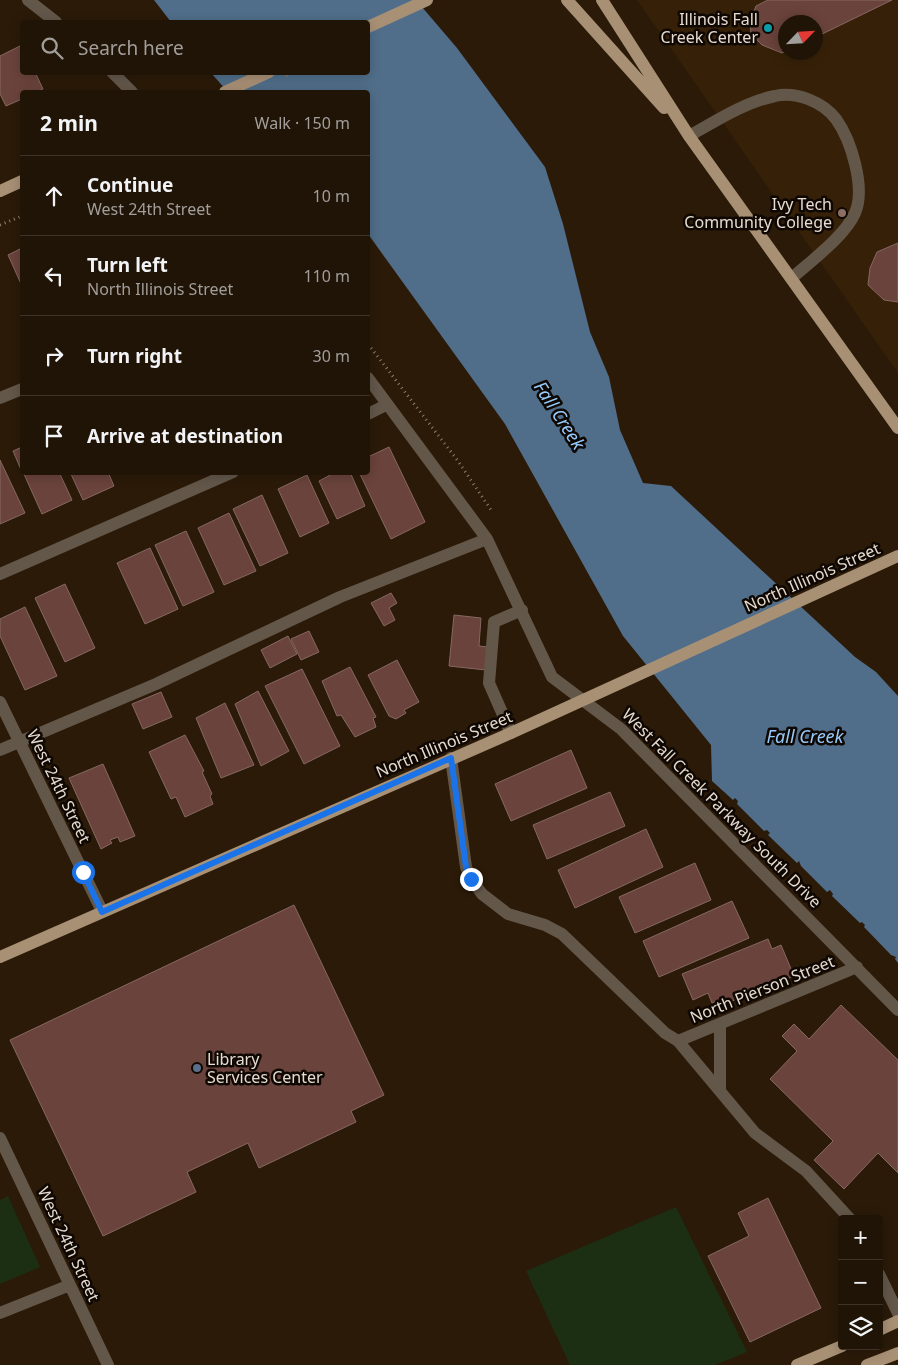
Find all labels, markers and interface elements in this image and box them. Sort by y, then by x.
place label: Illinois Fall Creek Center [660,8,758,48]
north arrow [778,15,823,60]
search box [20,20,370,75]
marker: Illinois Fall Creek Center [762,22,774,34]
icon: search [38,34,66,62]
text: Search here [78,35,184,61]
text: 2 min [40,109,98,137]
text: Walk · 150 m [255,112,350,134]
text: Continue [87,172,173,198]
icon: ahead [40,182,68,210]
text: 10 m [313,185,350,207]
place label: Ivy Tech Community College [684,193,832,233]
text: West 24th Street [87,198,211,220]
marker: Ivy Tech Community College [836,207,848,219]
text: Turn left [87,252,168,278]
icon: left [40,262,68,290]
text: 110 m [303,265,350,287]
text: North Illinois Street [87,278,233,300]
icon: right [40,342,68,370]
text: Turn right [87,343,182,369]
text: 30 m [313,345,350,367]
water label: Fall Creek [529,376,592,455]
icon: arrive [40,422,68,450]
text: Arrive at destination [87,423,283,449]
street label: North Illinois Street [741,537,883,617]
street label: West Fall Creek Parkway South Drive [618,704,826,912]
street label: North Illinois Street [372,705,516,783]
water label: Fall Creek [766,724,845,748]
street label: West 24th Street [22,725,96,847]
route start [72,861,95,884]
route end [460,868,483,891]
street label: North Pierson Street [687,950,838,1028]
place label: Library Services Center [207,1048,323,1088]
marker: Library Services Center [191,1062,203,1074]
street label: West 24th Street [33,1183,105,1305]
map controls [838,1215,883,1350]
button: + [838,1215,883,1260]
button: − [838,1260,883,1305]
button: layers [838,1305,883,1350]

